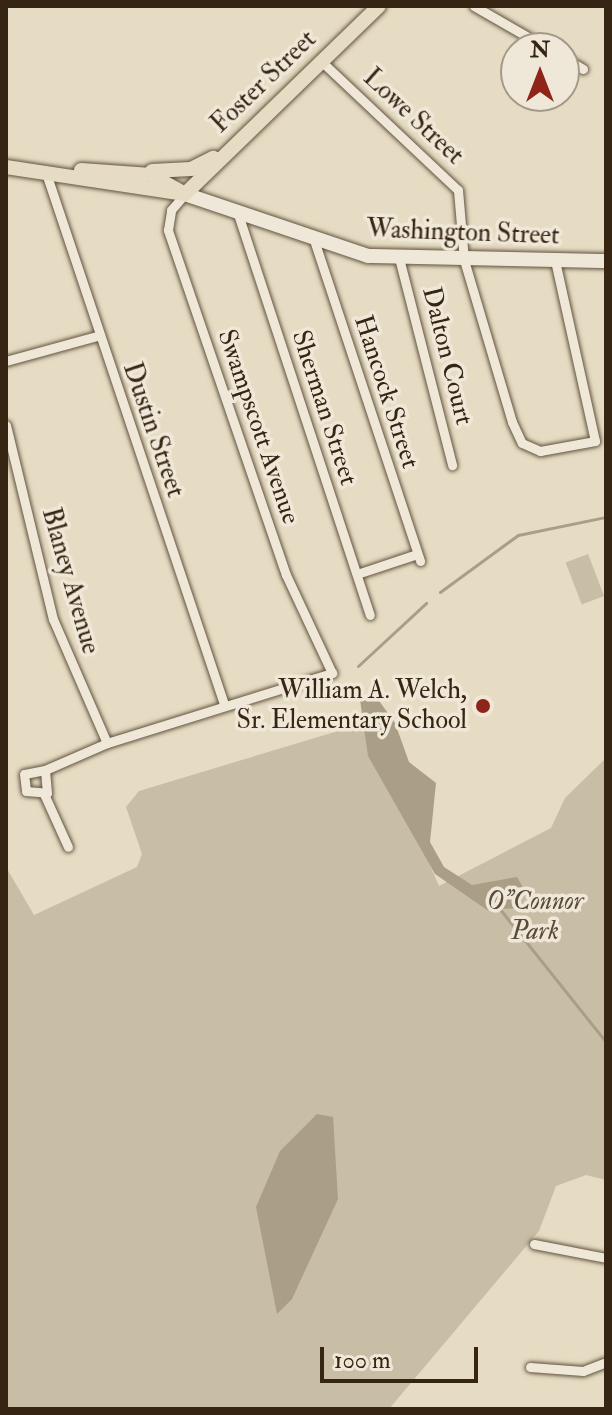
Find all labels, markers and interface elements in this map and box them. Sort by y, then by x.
street label: Foster Street [205,24,323,140]
north arrow [500,32,580,112]
text: N [530,36,550,64]
street label: Lowe Street [356,63,470,171]
street label: Washington Street [366,214,560,252]
street label: Dalton Court [415,284,479,428]
street label: Hancock Street [347,311,425,473]
street label: Swampscott Avenue [210,326,306,528]
street label: Sherman Street [284,327,364,489]
street label: Dustin Street [115,359,191,501]
street label: Blaney Avenue [34,504,106,658]
place label: William A. Welch, Sr. Elementary School [237,675,467,736]
marker: William A. Welch, Sr. Elementary School [474,697,492,715]
park label: O"Connor Park [487,886,583,948]
scale bar [324,1331,482,1381]
text: 100 m [334,1345,391,1376]

